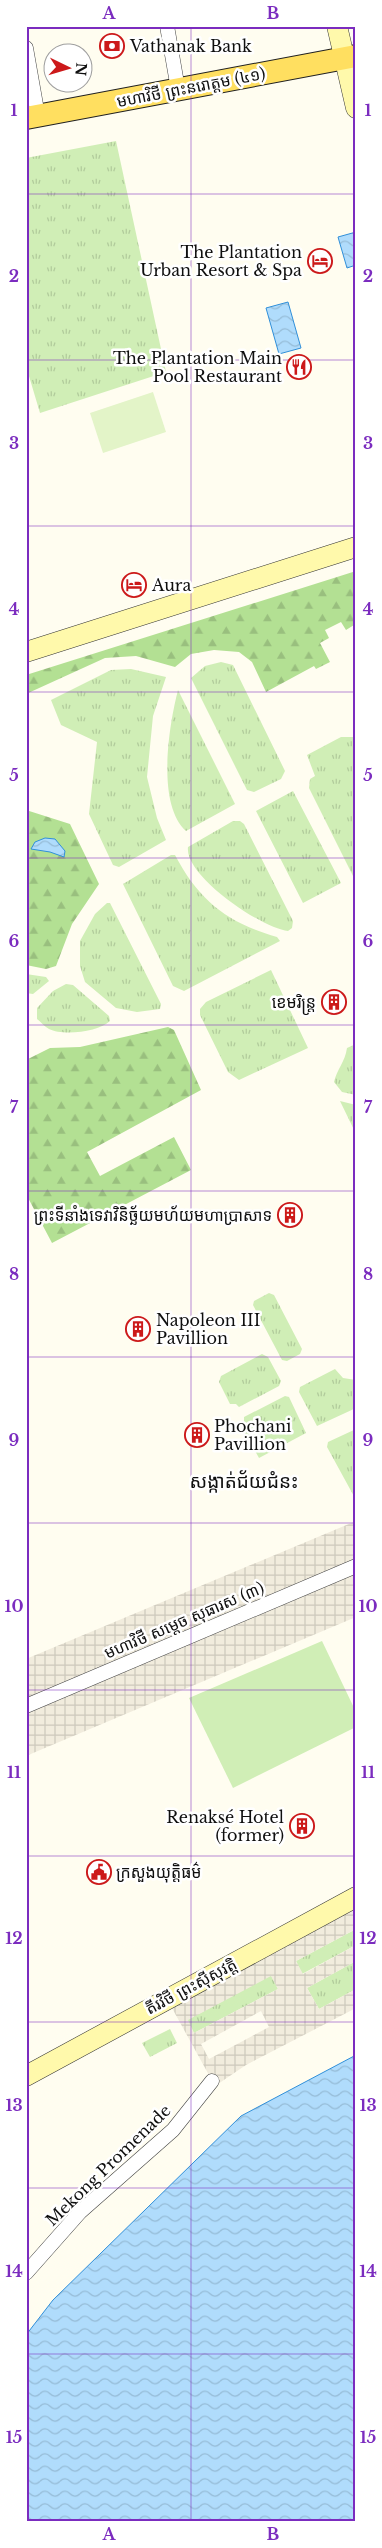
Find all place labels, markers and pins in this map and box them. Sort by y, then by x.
bank icon: Vathanak Bank [99,33,125,59]
place label: Vathanak Bank [129,36,252,56]
place label: The Plantation Urban Resort & Spa [140,242,302,280]
hotel icon: The Plantation Urban Resort & Spa [307,248,333,274]
place label: The Plantation Main Pool Restaurant [113,348,282,386]
restaurant icon: The Plantation Main Pool Restaurant [286,354,312,380]
hotel icon: Aura [121,572,147,598]
place label: Aura [151,575,191,595]
building icon: ខេមរិន្រ្ត [321,989,347,1015]
place label: ខេមរិន្រ្ត [272,992,316,1016]
building icon: ព្រះទីនាំងទេវាវិនិច្ឆ័យមហ័យមហាប្រាសាទ [277,1202,303,1228]
place label: ព្រះទីនាំងទេវាវិនិច្ឆ័យមហ័យមហាប្រាសាទ [34,1205,272,1225]
place label: Napoleon III Pavillion [156,1310,260,1348]
building icon: Napoleon III Pavillion [125,1316,151,1342]
place label: Phochani Pavillion [214,1416,292,1454]
building icon: Phochani Pavillion [184,1422,210,1448]
place label: Renaksé Hotel (former) [166,1807,284,1845]
building icon: Renaksé Hotel (former) [289,1813,315,1839]
public building icon: ក្រសួងយុត្ដិធម៌ [86,1859,112,1885]
place label: ក្រសួងយុត្ដិធម៌ [116,1861,202,1883]

